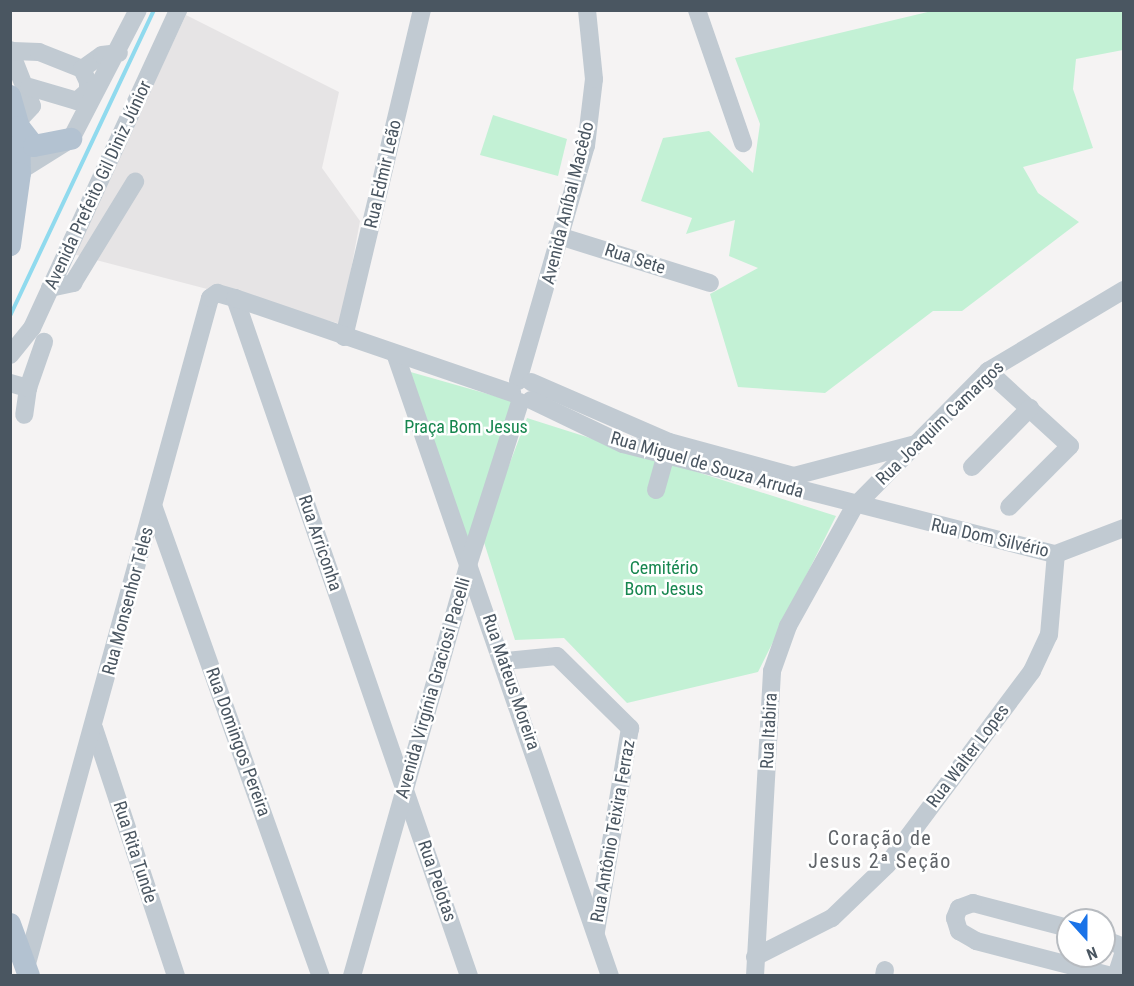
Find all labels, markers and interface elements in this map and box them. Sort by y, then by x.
street label: Avenida Prefeito Gil Diniz Júnior [40,77,156,293]
street label: Rua Edmir Leão [360,118,406,230]
street label: Avenida Aníbal Macêdo [537,120,599,286]
street label: Rua Sete [602,239,668,279]
street label: Rua Joaquim Camargos [872,356,1008,490]
park label: Praça Bom Jesus [404,416,528,438]
street label: Rua Miguel de Souza Arruda [608,427,806,503]
street label: Rua Arriconha [294,492,346,594]
street label: Rua Dom Silvério [929,514,1051,562]
street label: Rua Monsenhor Teles [98,524,158,678]
park label: Cemitério Bom Jesus [625,558,703,600]
street label: Avenida Virgínia Graciosi Pacelli [391,575,475,801]
street label: Rua Mateus Moreira [478,611,544,753]
street label: Rua Domingos Pereira [201,665,275,819]
street label: Rua Itabira [756,692,782,770]
street label: Rua Walter Lopes [922,700,1014,812]
street label: Rua Antônio Teixira Ferraz [586,738,640,924]
street label: Rua Rita Tunde [108,798,162,906]
district label: Coração de Jesus 2ª Seção [819,826,941,873]
street label: Rua Pelotas [413,837,461,925]
north arrow [1056,908,1116,968]
text: N [1084,943,1100,964]

